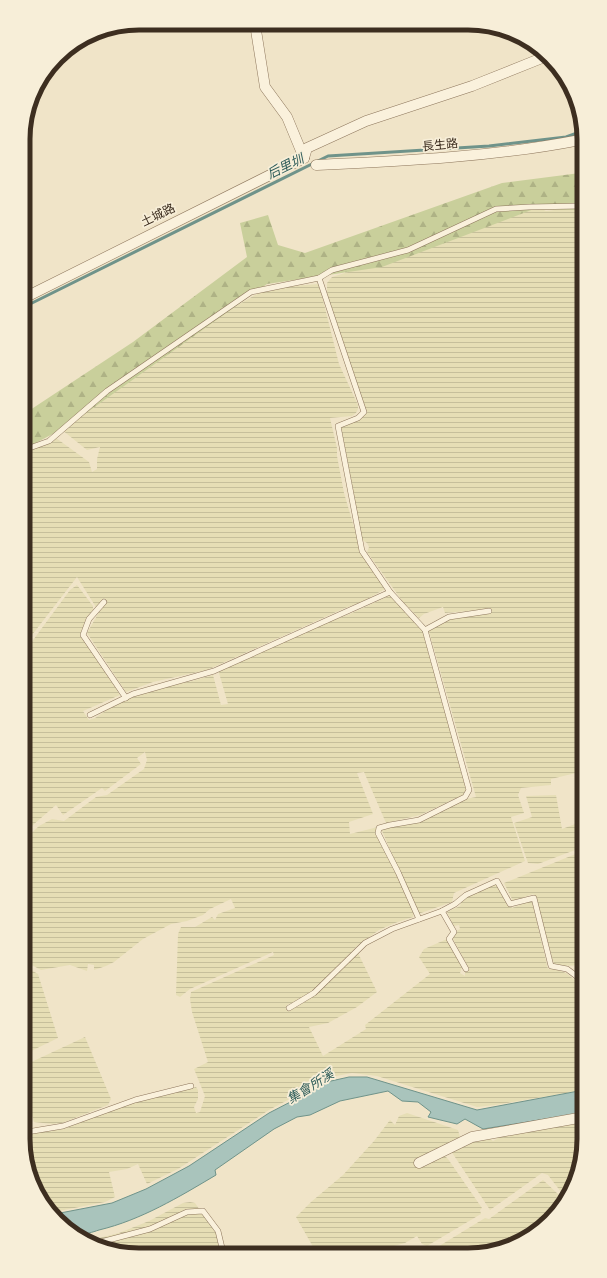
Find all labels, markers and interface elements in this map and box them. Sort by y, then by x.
street label: 長生路 [421,134,459,155]
water label: 后里圳 [264,148,308,183]
street label: 土城路 [138,199,178,230]
water label: 集會所溪 [283,1064,339,1107]

